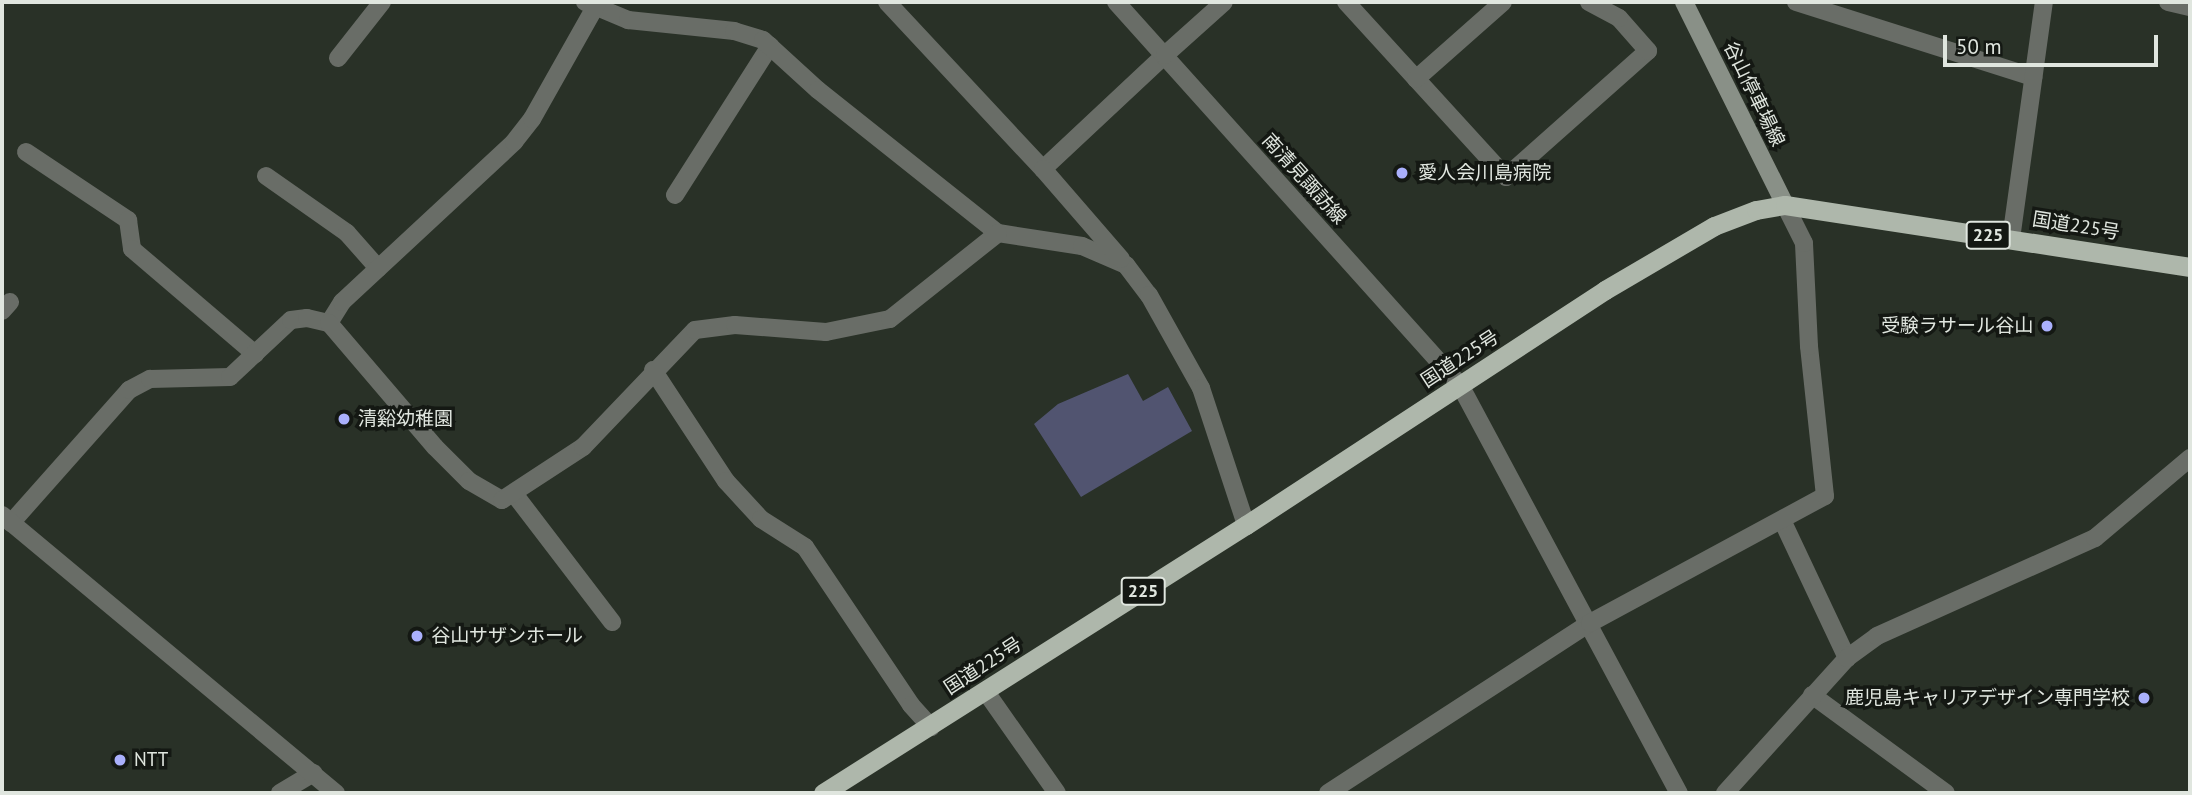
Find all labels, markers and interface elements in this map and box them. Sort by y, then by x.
scale bar [1947,21,2162,65]
text: 50 m [1956,33,2002,60]
street label: 谷山停車場線 [1719,38,1789,150]
street label: 南清見諏訪線 [1257,129,1351,229]
place label: 愛人会川島病院 [1418,162,1551,184]
marker: 愛人会川島病院 [1392,163,1412,183]
street label: 国道225号 [2031,208,2121,244]
road number: 225 [1965,220,2011,249]
place label: 受験ラサール谷山 [1881,315,2033,337]
marker: 受験ラサール谷山 [2039,318,2055,334]
street label: 国道225号 [1417,325,1503,393]
place label: 清谿幼稚園 [358,408,453,430]
marker: 清谿幼稚園 [336,411,352,427]
road number: 225 [1120,576,1166,606]
place label: 谷山サザンホール [431,625,583,647]
marker: 谷山サザンホール [409,628,425,644]
street label: 国道225号 [940,632,1026,700]
place label: 鹿児島キャリアデザイン専門学校 [1845,687,2130,709]
marker: 鹿児島キャリアデザイン専門学校 [2136,690,2152,706]
place label: NTT [134,749,168,771]
marker: NTT [112,752,128,768]

